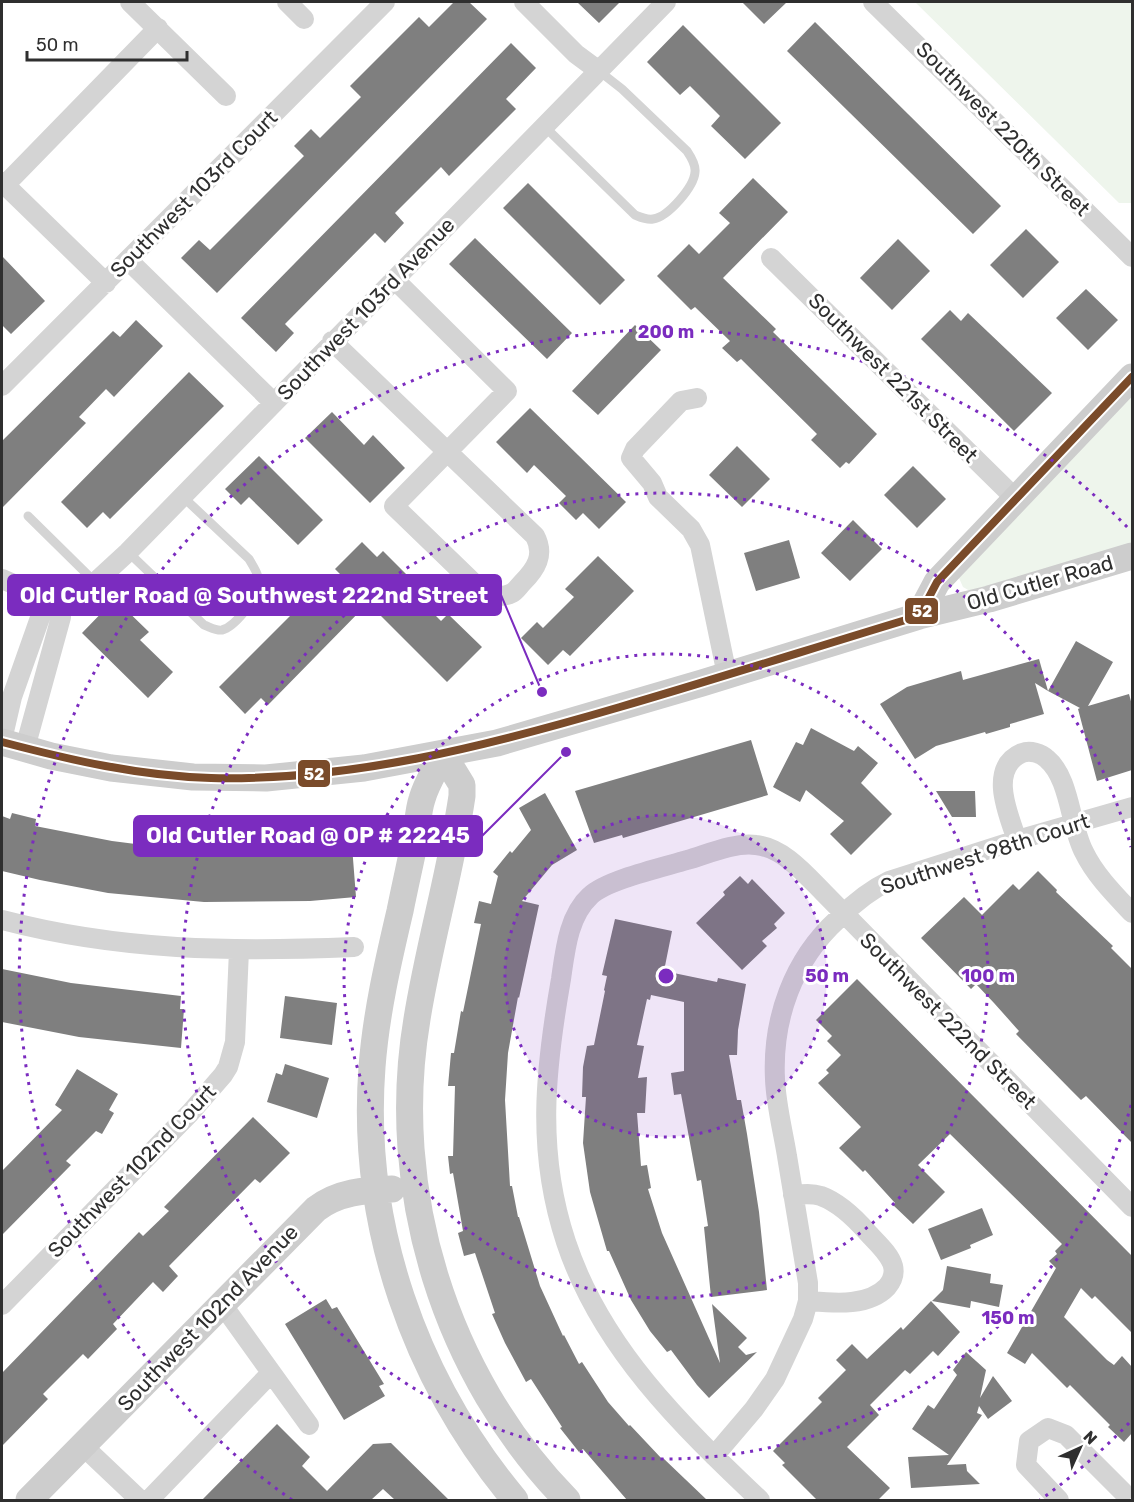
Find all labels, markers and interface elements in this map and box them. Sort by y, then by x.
scale bar [27,24,188,62]
text: 50 m [36,34,79,56]
street label: Southwest 220th Street [911,36,1096,221]
street label: Southwest 103rd Court [105,105,282,282]
street label: Southwest 103rd Avenue [272,212,459,405]
street label: Southwest 221st Street [803,288,983,468]
text: 200 m [638,321,694,343]
street label: Old Cutler Road [964,550,1116,615]
callout: Old Cutler Road @ Southwest 222nd Street [8,575,501,615]
text: Old Cutler Road @ Southwest 222nd Street [20,582,488,609]
line badge: 52 [904,597,939,625]
text: 52 [912,602,932,621]
line badge: 52 [297,759,331,788]
text: 52 [304,765,324,784]
street label: Southwest 98th Court [877,808,1092,899]
callout: Old Cutler Road @ OP # 22245 [134,816,482,856]
text: Old Cutler Road @ OP # 22245 [146,822,470,849]
street label: Southwest 222nd Street [855,927,1042,1114]
text: 50 m [805,965,849,987]
text: 100 m [961,965,1015,987]
centre of rings [656,966,676,986]
street label: Southwest 102nd Court [42,1079,221,1262]
street label: Southwest 102nd Avenue [112,1219,303,1416]
text: 150 m [981,1307,1035,1329]
north arrow [1050,1418,1110,1478]
text: N [1079,1427,1101,1449]

